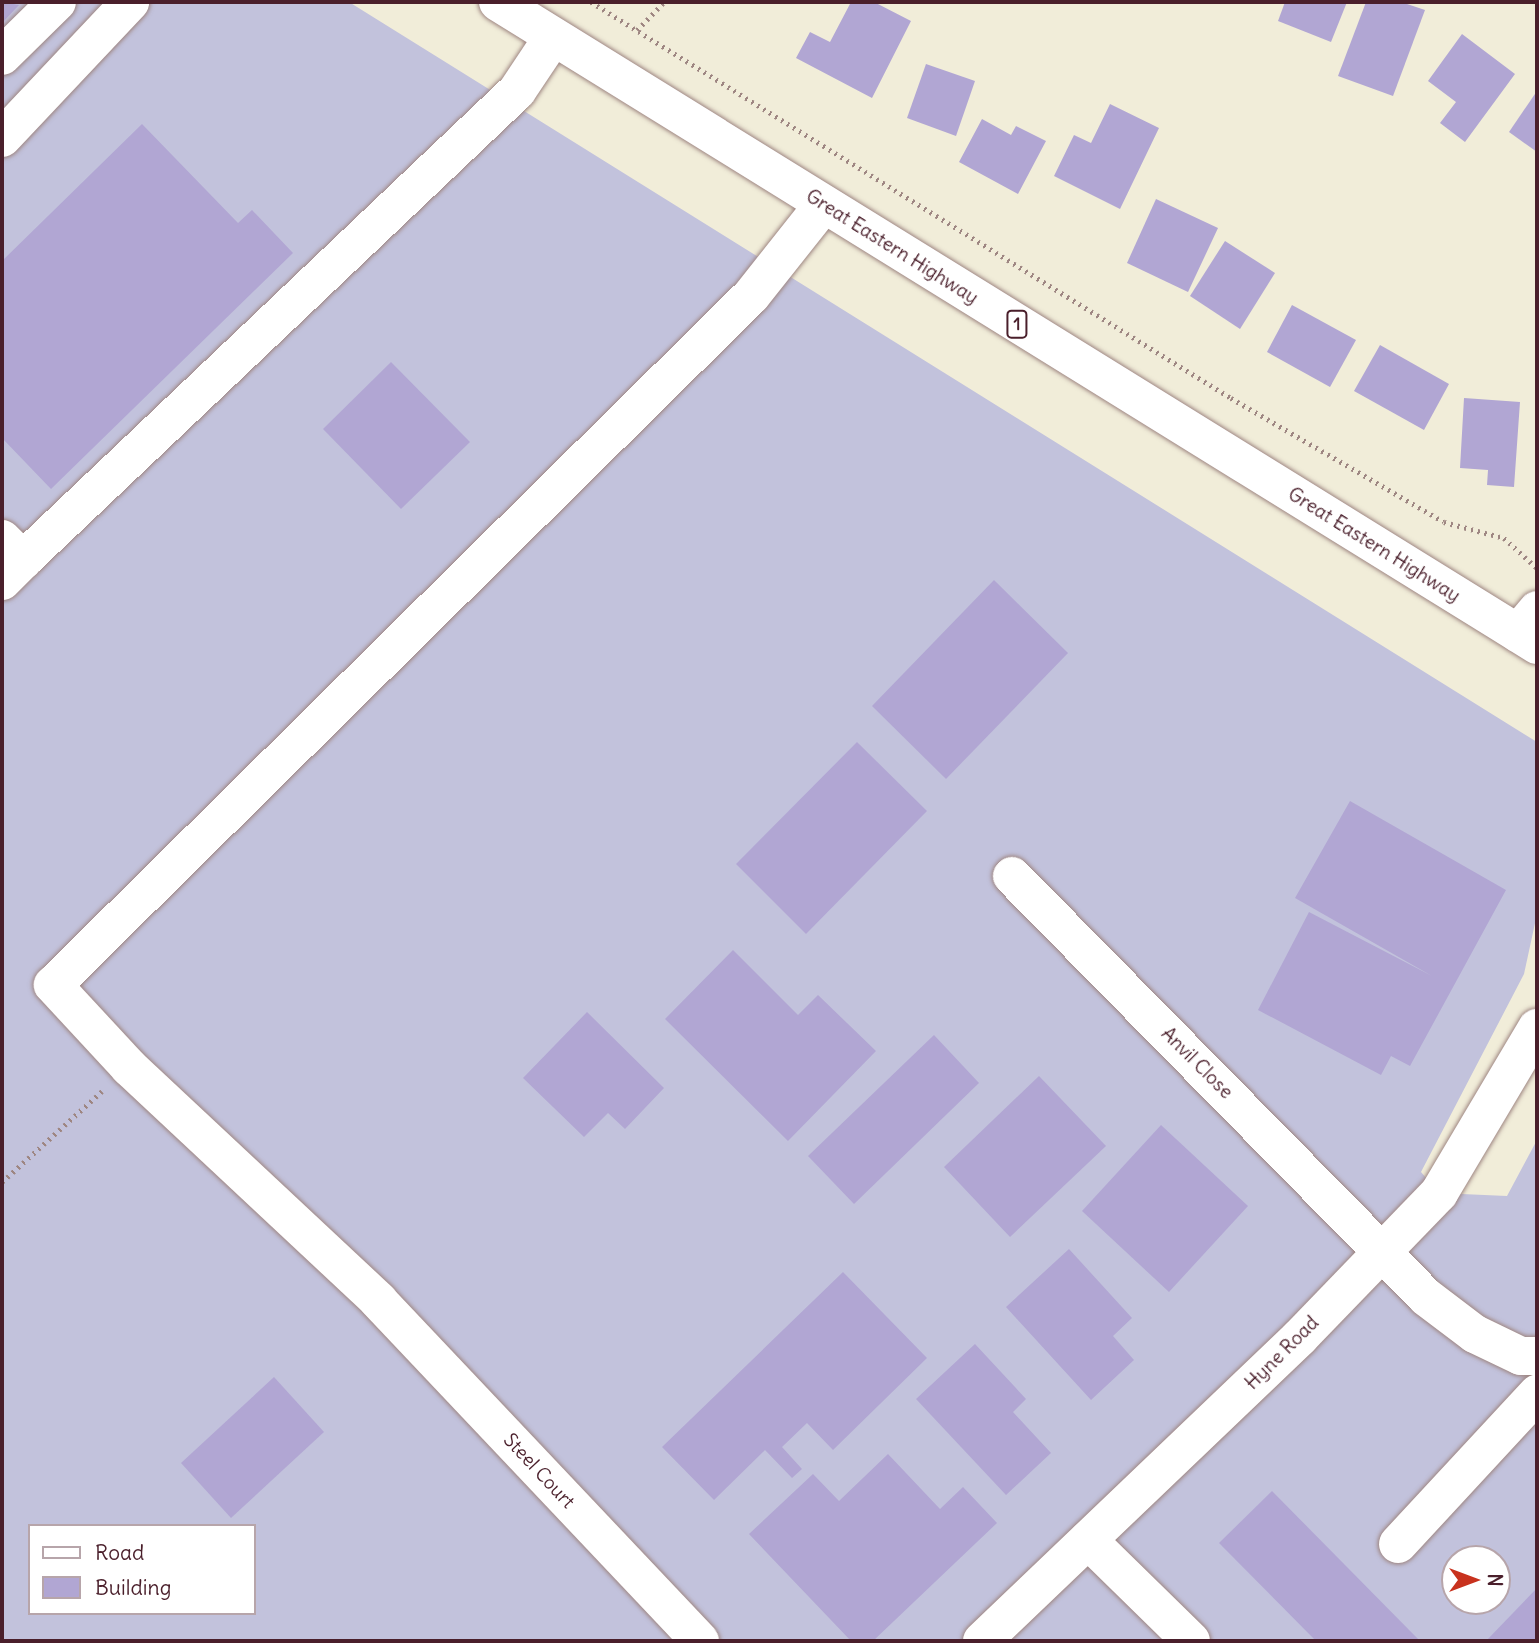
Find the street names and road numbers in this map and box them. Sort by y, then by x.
street label: Great Eastern Highway [802,185,982,309]
road number: 1 [1005,310,1029,338]
street label: Great Eastern Highway [1284,483,1464,607]
street label: Anvil Close [1157,1023,1237,1103]
street label: Hyne Road [1240,1311,1324,1395]
street label: Steel Court [499,1429,579,1513]

